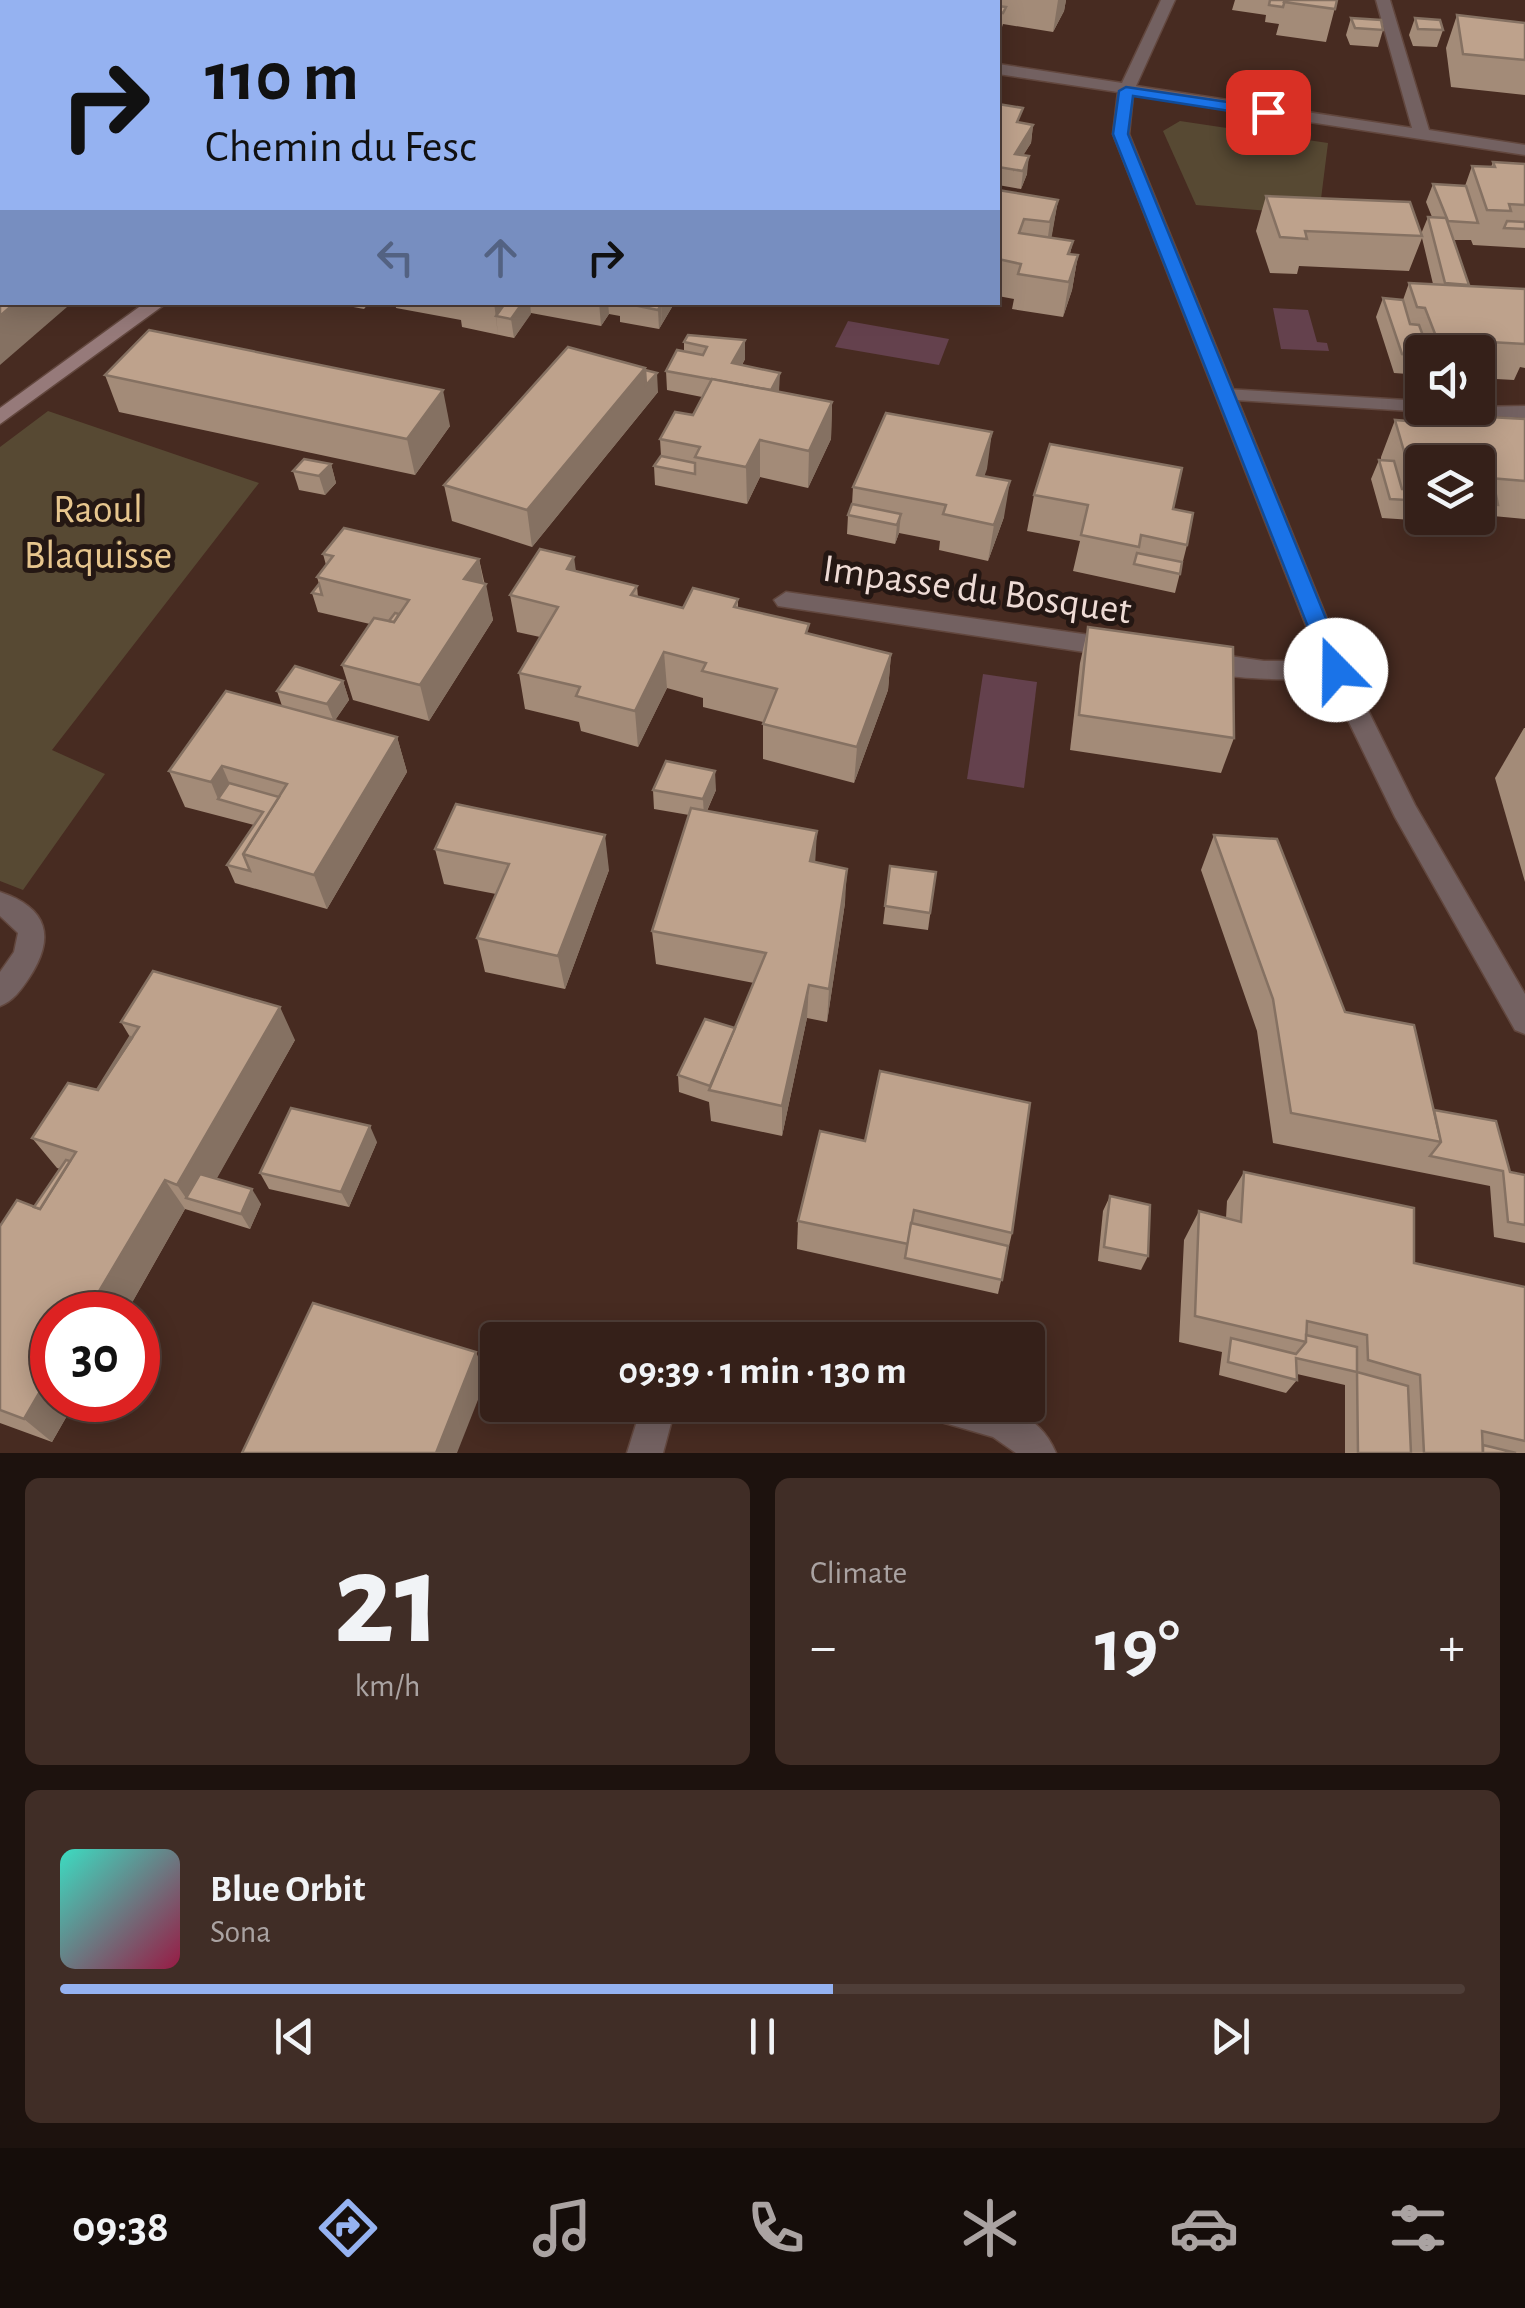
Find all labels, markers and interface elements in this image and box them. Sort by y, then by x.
icon: right [40,40,170,170]
text: 110 m [205,43,359,113]
pin [1226,70,1311,155]
icon: arrive [1241,85,1296,140]
text: Chemin du Fesc [205,125,476,170]
icon: left [368,230,423,285]
icon: ahead [473,230,528,285]
icon: right [578,230,633,285]
map controls [1405,335,1495,535]
button: sound [1405,335,1495,425]
button: layers [1405,445,1495,535]
park label: Raoul Blaquisse [24,490,172,576]
street label: Impasse du Bosquet [820,549,1134,631]
position arrow [1284,618,1388,722]
speed limit sign: 30 [30,1292,160,1422]
text: 09:39 · 1 min · 130 m [618,1353,907,1391]
text: 21 [333,1537,442,1667]
text: Climate [810,1557,907,1589]
text: 19° [1095,1610,1180,1685]
text: − [810,1620,836,1675]
text: + [1439,1620,1465,1675]
text: km/h [354,1670,421,1702]
text: Blue Orbit [210,1871,365,1909]
text: Sona [210,1916,271,1948]
icon: previous [267,2009,322,2064]
icon: pause [735,2009,790,2064]
icon: next [1203,2009,1258,2064]
icon: directions [313,2193,383,2263]
icon: music [527,2193,597,2263]
icon: phone [741,2193,811,2263]
icon: climate [955,2193,1025,2263]
icon: car [1169,2193,1239,2263]
icon: filters [1383,2193,1453,2263]
text: 09:38 [72,2205,169,2250]

